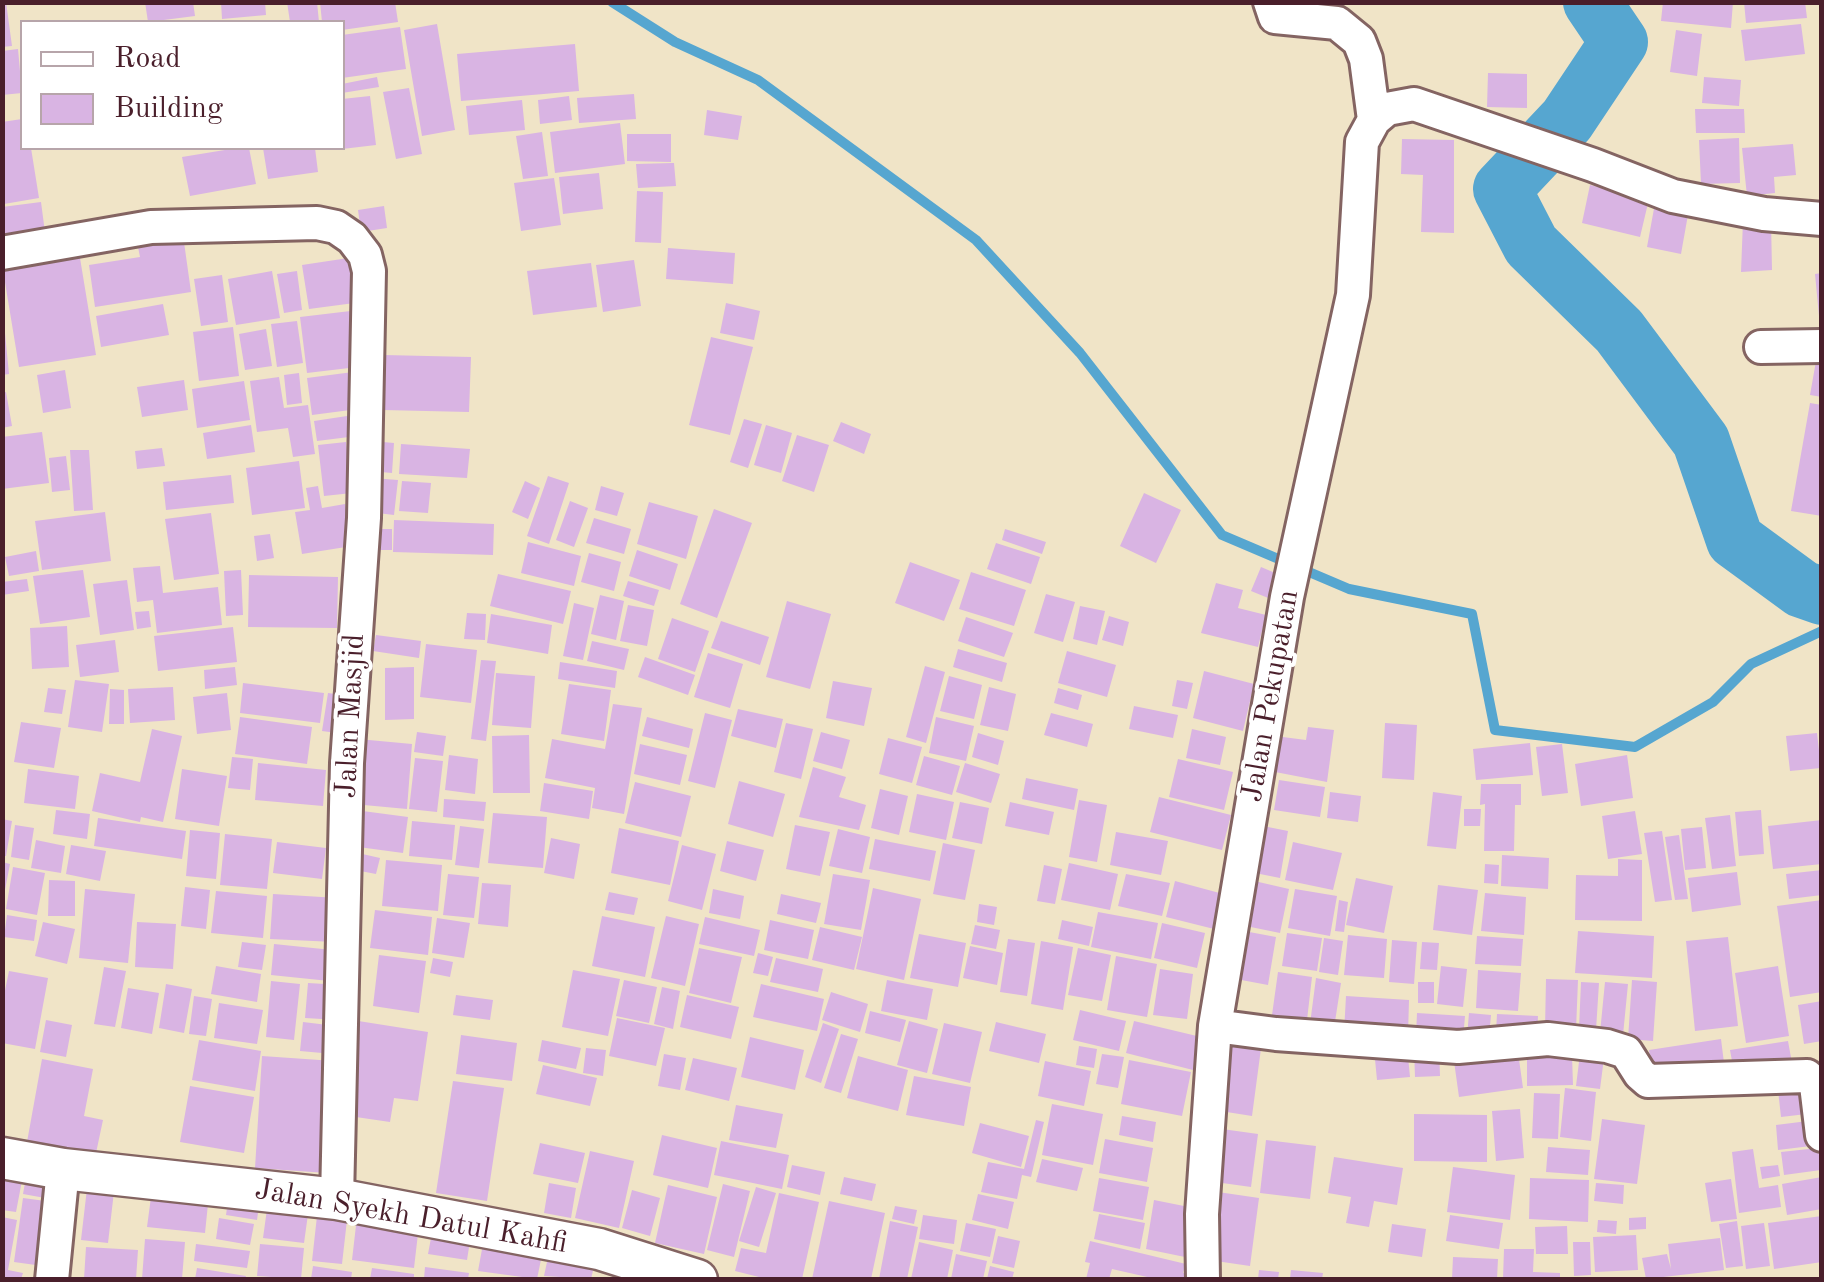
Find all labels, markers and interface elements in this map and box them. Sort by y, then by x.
legend [20,20,345,150]
text: Road [114,44,181,74]
text: Building [114,94,223,124]
street label: Jalan Pekupatan [1235,587,1307,805]
street label: Jalan Masjid [329,633,373,799]
street label: Jalan Syekh Datul Kahfi [252,1172,570,1262]

